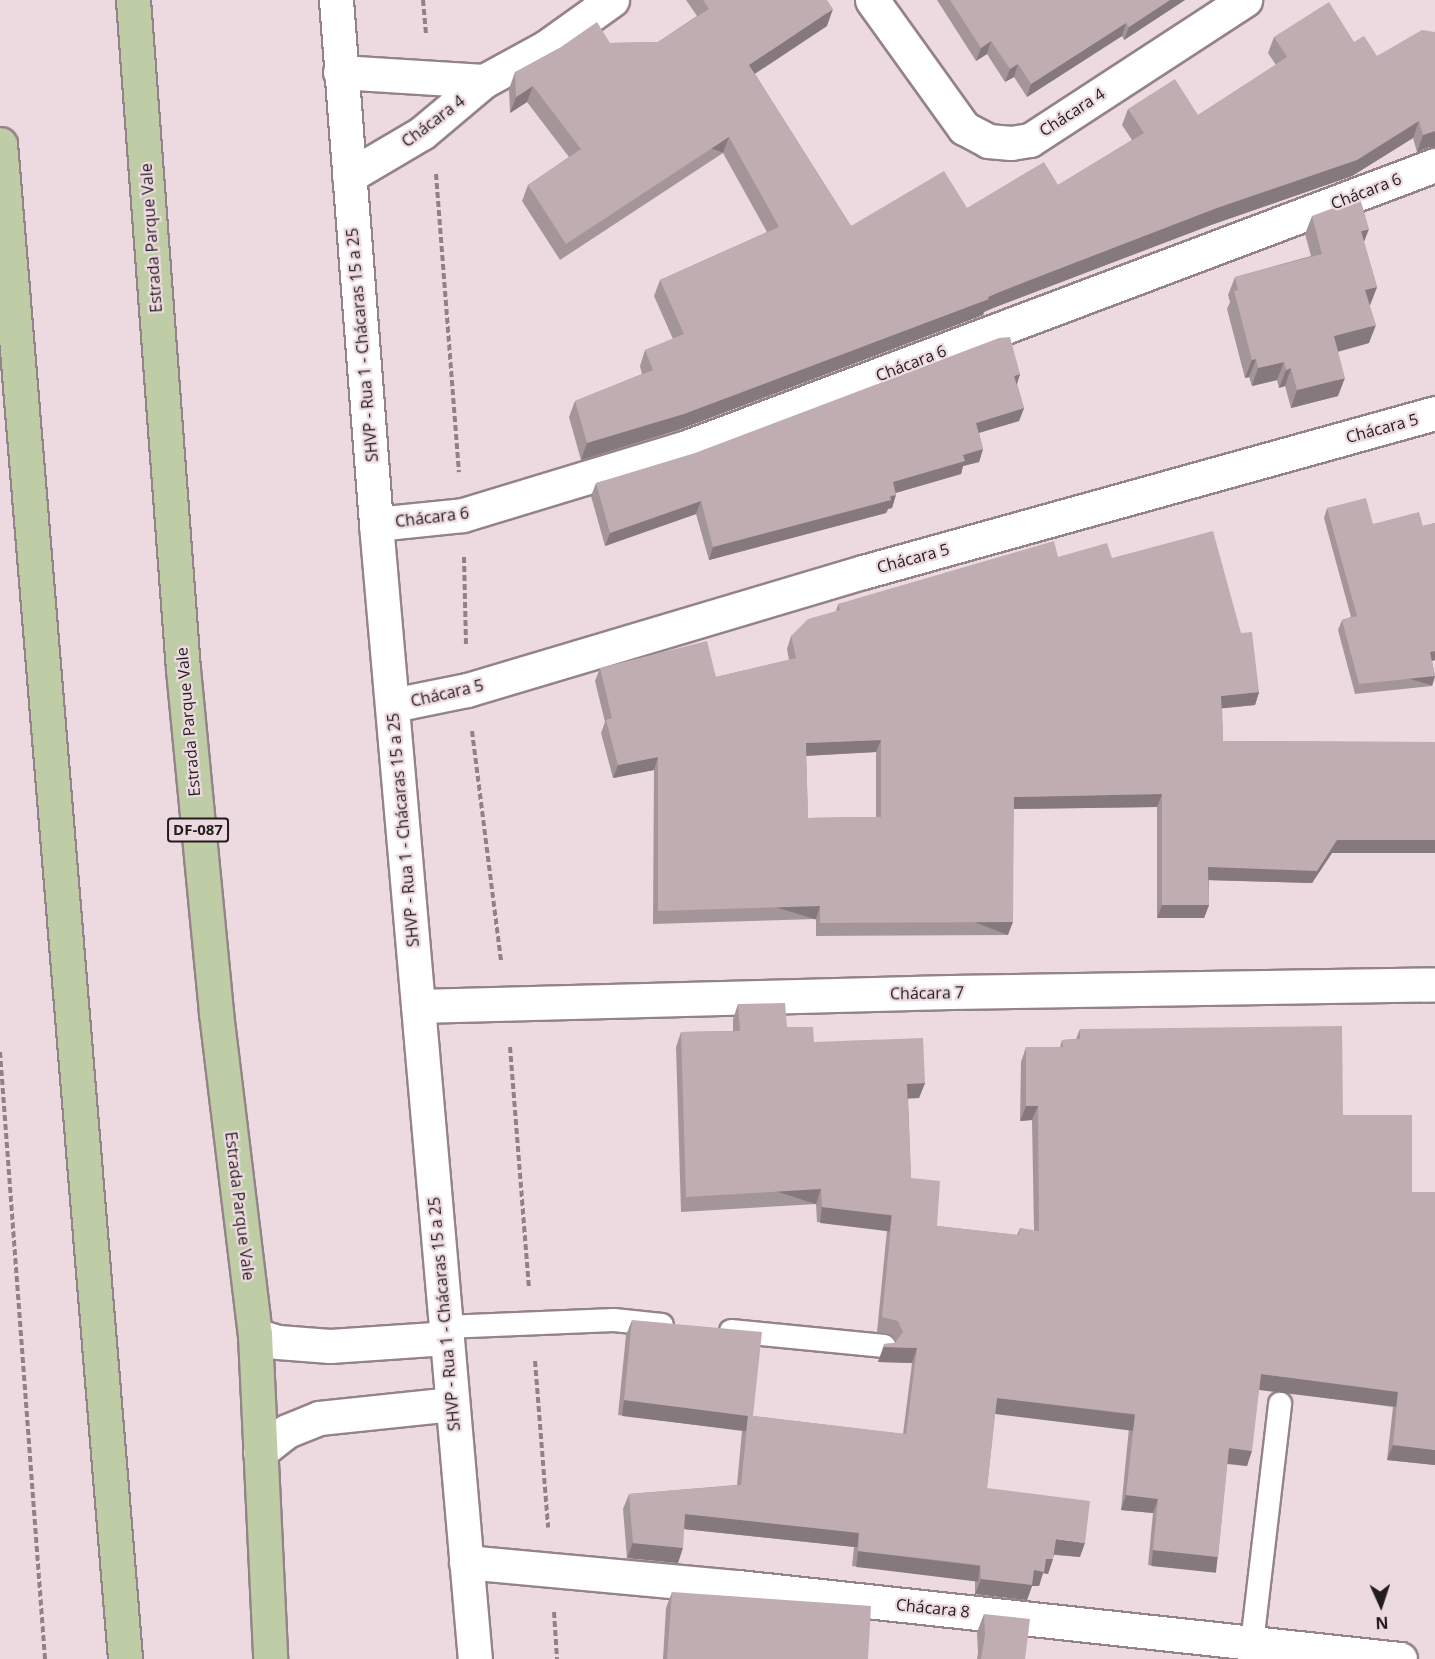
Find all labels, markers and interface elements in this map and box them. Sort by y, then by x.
street label: Chácara 4 [1036,84,1108,140]
street label: Chácara 4 [398,91,468,151]
street label: Estrada Parque Vale [136,163,166,313]
street label: Chácara 6 [1328,169,1404,213]
street label: SHVP - Rua 1 - Chácaras 15 a 25 [342,227,382,463]
street label: Chácara 6 [873,341,949,385]
street label: Chácara 5 [1344,409,1420,447]
street label: Chácara 6 [394,503,470,531]
street label: Chácara 5 [875,539,951,577]
street label: Estrada Parque Vale [172,647,204,797]
street label: Chácara 5 [409,675,485,711]
street label: SHVP - Rua 1 - Chácaras 15 a 25 [383,712,423,948]
road number: DF-087 [166,818,230,842]
street label: Chácara 7 [890,983,964,1003]
street label: Estrada Parque Vale [221,1131,259,1281]
street label: SHVP - Rua 1 - Chácaras 15 a 25 [424,1196,464,1432]
north arrow [1351,1575,1411,1635]
street label: Chácara 8 [895,1595,971,1621]
text: N [1375,1612,1389,1634]

